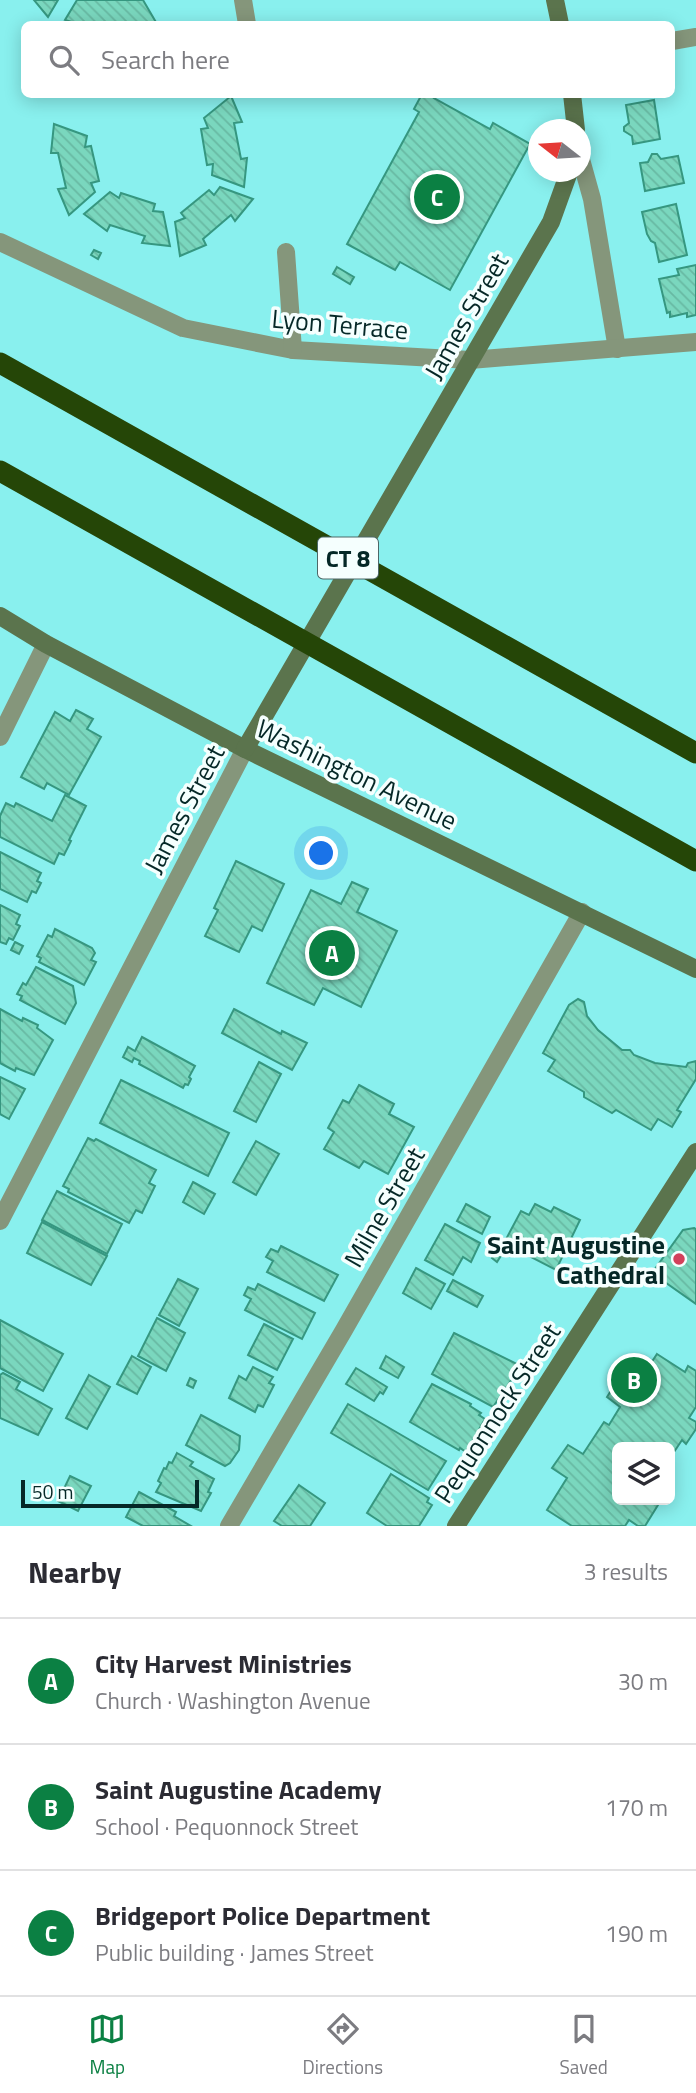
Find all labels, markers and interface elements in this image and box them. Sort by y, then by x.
search box [21,21,675,98]
text: Search here [101,40,230,79]
icon: search [45,41,83,79]
north arrow [528,119,591,182]
pin: C [414,171,460,223]
street label: James Street [414,246,518,386]
street label: Lyon Terrace [270,299,410,349]
road number: CT 8 [318,538,378,578]
street label: Washington Avenue [250,709,464,839]
street label: James Street [134,738,234,880]
your location [304,836,338,870]
pin: A [309,927,355,979]
street label: Milne Street [334,1139,434,1275]
place label: Saint Augustine Cathedral [487,1225,665,1294]
marker: Saint Augustine Cathedral [671,1251,687,1267]
street label: Pequonnock Street [424,1315,570,1511]
pin: B [611,1354,657,1406]
map controls [612,1442,675,1505]
button: layers [612,1442,675,1505]
scale bar [21,1477,200,1509]
text: 50 m [32,1477,73,1506]
text: Nearby [28,1549,121,1595]
text: 3 results [584,1554,668,1589]
text: City Harvest Ministries [95,1644,352,1683]
text: A [44,1664,58,1699]
text: 30 m [618,1664,668,1699]
text: Church · Washington Avenue [95,1683,371,1718]
text: Saint Augustine Academy [95,1770,381,1809]
text: B [44,1790,58,1825]
text: 170 m [605,1790,668,1825]
text: School · Pequonnock Street [95,1809,358,1844]
text: Bridgeport Police Department [95,1896,430,1935]
text: C [45,1916,57,1951]
text: 190 m [605,1916,668,1951]
text: Public building · James Street [95,1935,374,1970]
tab: Map [88,2010,126,2081]
tab: Directions [303,2010,383,2081]
tab: Saved [559,2010,608,2081]

